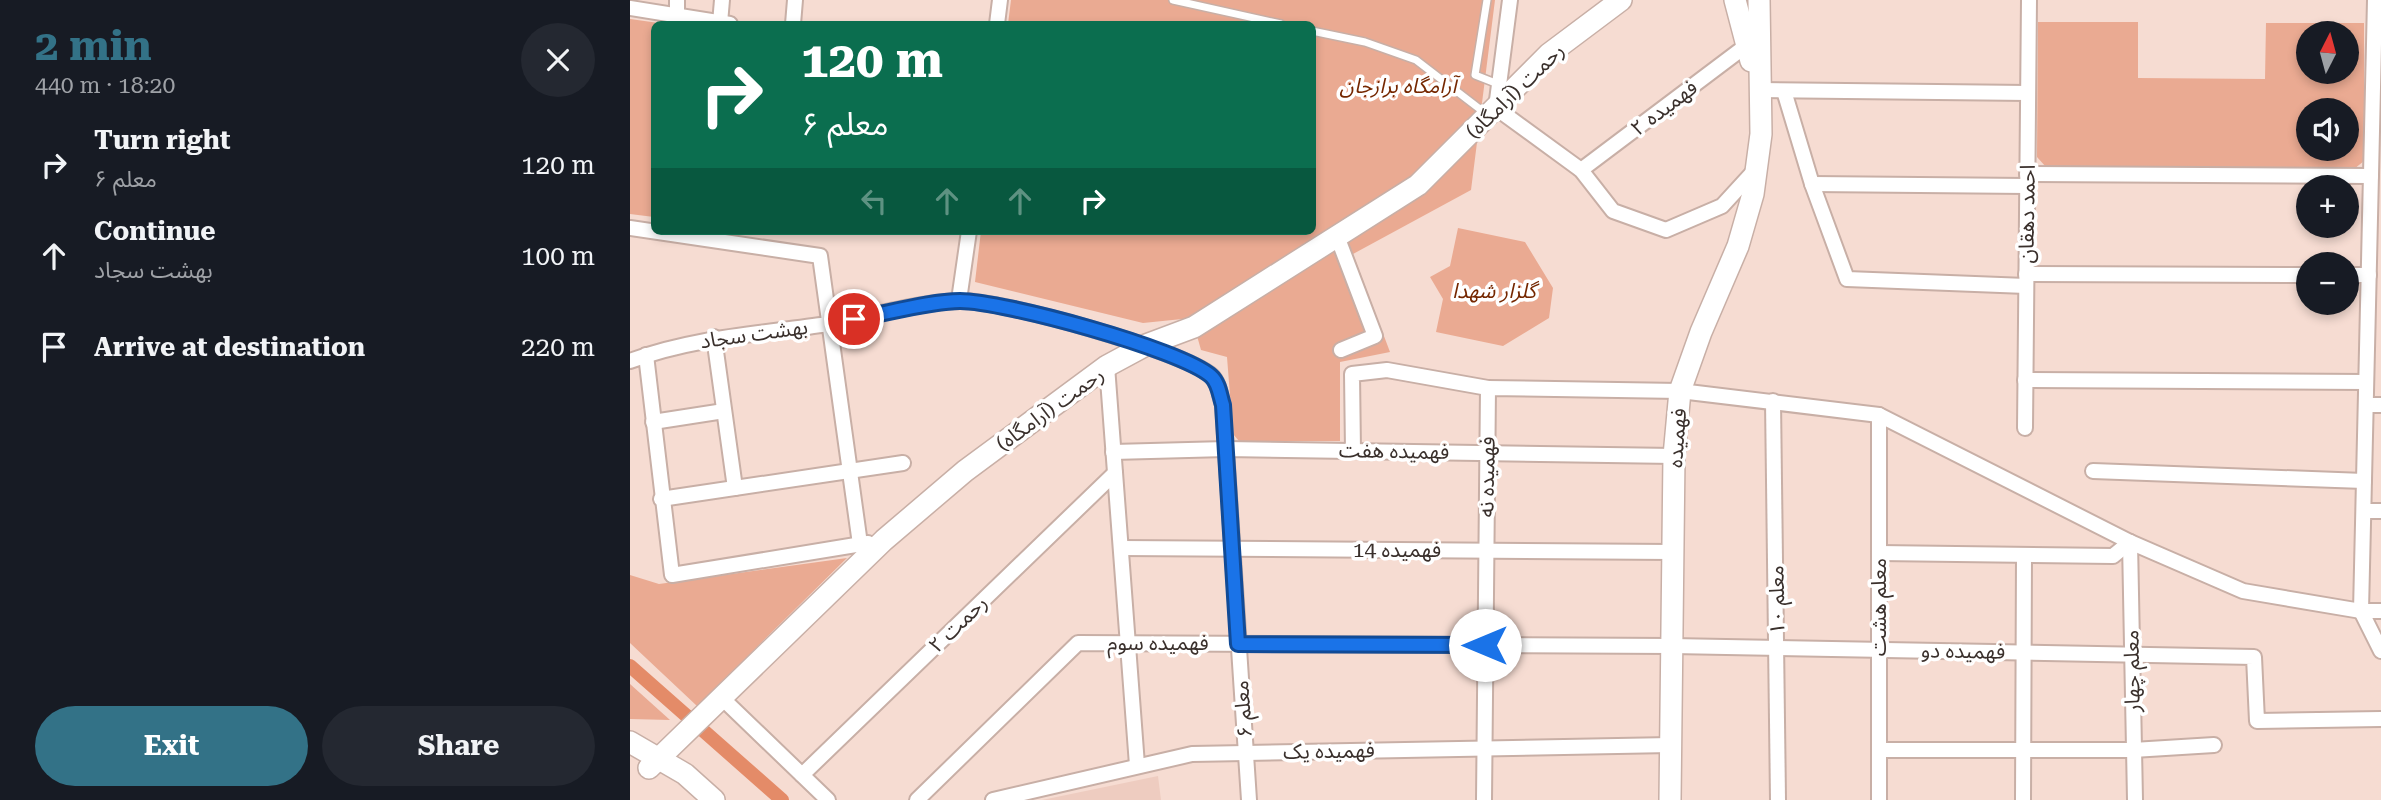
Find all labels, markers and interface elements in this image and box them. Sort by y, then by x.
text: 2 min [35,21,152,70]
north arrow [2296,21,2359,84]
map controls [2296,21,2359,315]
button: close [521,23,595,97]
text: 120 m [801,32,943,89]
street label: رحمت (آرامگاه) [1461,38,1569,144]
icon: right [686,49,777,140]
text: 440 m · 18:20 [35,72,175,99]
park label: آرامگاه برازجان [1340,74,1461,98]
street label: فهمیده ۲ [1626,75,1702,141]
button: sound [2296,98,2359,161]
text: معلم ۶ [801,105,888,143]
text: Turn right [94,125,230,155]
icon: right [35,146,73,184]
text: 120 m [521,150,595,180]
street label: احمد دهقان [2014,164,2040,264]
text: معلم ۶ [94,166,157,193]
button: + [2296,175,2359,238]
icon: left [855,182,893,220]
icon: ahead [928,182,966,220]
icon: ahead [1001,182,1039,220]
icon: right [1074,182,1112,220]
text: Continue [94,216,216,246]
icon: ahead [35,237,73,275]
text: 100 m [521,241,595,271]
button: − [2296,252,2359,315]
text: بهشت سجاد [94,257,213,284]
park label: گلزار شهدا [1452,279,1540,303]
pin [824,289,884,349]
icon: arrive [835,300,873,338]
street label: بهشت سجاد [699,315,809,353]
icon: arrive [35,328,73,366]
text: Arrive at destination [94,332,365,362]
text: 220 m [521,332,595,362]
street label: رحمت (آرامگاه) [992,362,1108,456]
street label: فهمیده [1663,407,1691,469]
street label: فهمیده نه [1474,436,1500,518]
street label: فهمیده هفت [1339,438,1449,464]
street label: فهمیده 14 [1353,538,1441,562]
street label: معلم هشت [1867,558,1894,656]
street label: معلم ۱۰ [1764,565,1793,635]
street label: رحمت ۲ [924,590,992,658]
position arrow [1448,608,1522,682]
street label: معلم چهار [2119,630,2148,713]
street label: فهمیده سوم [1107,631,1209,659]
street label: فهمیده دو [1921,638,2005,664]
street label: معلم ۶ [1229,679,1260,738]
button: Exit [35,706,308,786]
button: Share [322,706,595,786]
street label: فهمیده یک [1283,738,1375,764]

